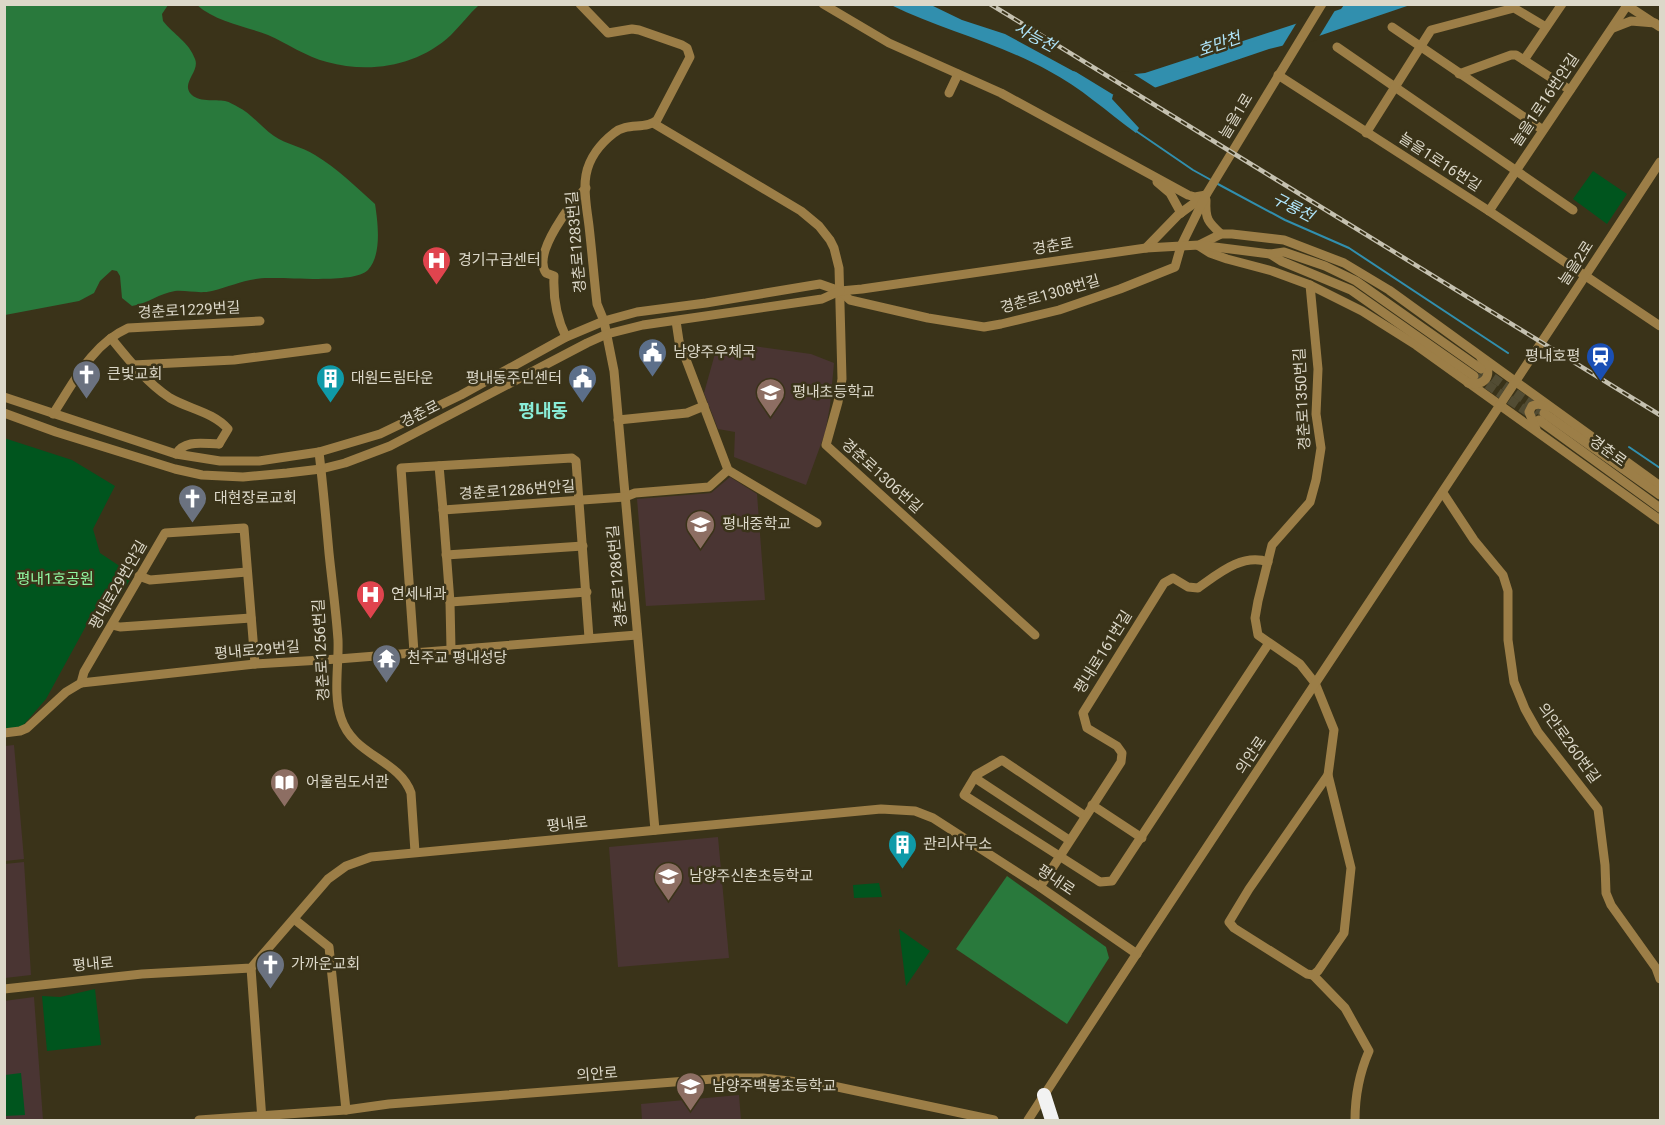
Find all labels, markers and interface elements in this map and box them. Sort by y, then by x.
water label: 사능천 [1011,18,1061,57]
water label: 호만천 [1195,27,1245,60]
street label: 늘을1로16번안길 [1507,50,1583,150]
street label: 늘을1로 [1215,90,1257,142]
street label: 늘을1로16번길 [1396,129,1484,195]
water label: 구룡천 [1269,189,1319,227]
street label: 경춘로1283번길 [563,190,589,294]
street label: 경춘로 [1031,234,1075,258]
street label: 늘을2로 [1555,237,1597,289]
hospital icon: 경기구급센터 [421,244,453,286]
place label: 경기구급센터 [458,251,541,269]
street label: 경춘로1308번길 [998,271,1102,317]
street label: 경춘로1229번길 [137,298,241,322]
public building icon: 남양주우체국 [636,336,668,378]
station icon: 평내호평 [1585,340,1617,382]
place label: 남양주우체국 [673,343,756,361]
street label: 경춘로1350번길 [1290,347,1314,451]
place label: 평내호평 [1525,347,1580,365]
church icon: 큰빛교회 [70,358,102,400]
building icon: 대원드림타운 [314,362,346,404]
public building icon: 평내동주민센터 [567,362,599,404]
place label: 큰빛교회 [107,365,162,383]
place label: 대원드림타운 [351,369,434,387]
place label: 평내동주민센터 [465,369,562,387]
school or university icon: 평내초등학교 [755,376,787,418]
place label: 평내초등학교 [792,383,875,401]
street label: 경춘로 [397,397,443,431]
district label: 평내동 [518,400,568,421]
street label: 경춘로 [1586,432,1630,470]
street label: 경춘로1306번길 [838,435,926,517]
street label: 경춘로1286번안길 [458,477,576,503]
church icon: 대현장로교회 [177,482,209,524]
place label: 대현장로교회 [214,489,297,507]
school or university icon: 평내중학교 [685,508,717,550]
place label: 평내중학교 [722,515,791,533]
street label: 경춘로1286번길 [604,524,630,628]
street label: 평내로29번안길 [85,537,151,633]
park label: 평내1호공원 [16,570,94,588]
hospital icon: 연세내과 [354,578,386,620]
place label: 연세내과 [391,585,446,603]
street label: 경춘로1256번길 [309,598,333,702]
street label: 평내로161번길 [1070,607,1136,697]
street label: 평내로29번길 [213,637,301,663]
temple icon: 천주교 평내성당 [370,642,402,684]
place label: 천주교 평내성당 [407,649,508,667]
street label: 의안로260번길 [1534,700,1604,786]
street label: 의안로 [1232,733,1270,777]
library icon: 어울림도서관 [269,766,301,808]
place label: 어울림도서관 [306,773,389,791]
street label: 평내로 [545,813,589,835]
building icon: 관리사무소 [886,828,918,870]
place label: 관리사무소 [923,835,992,853]
school or university icon: 남양주신촌초등학교 [652,860,684,902]
street label: 평내로 [1034,861,1078,899]
place label: 남양주신촌초등학교 [689,867,813,885]
church icon: 가까운교회 [254,948,286,990]
street label: 평내로 [72,953,114,975]
place label: 가까운교회 [291,955,360,973]
street label: 의안로 [576,1064,618,1084]
school or university icon: 남양주백봉초등학교 [675,1070,707,1112]
place label: 남양주백봉초등학교 [712,1077,836,1095]

